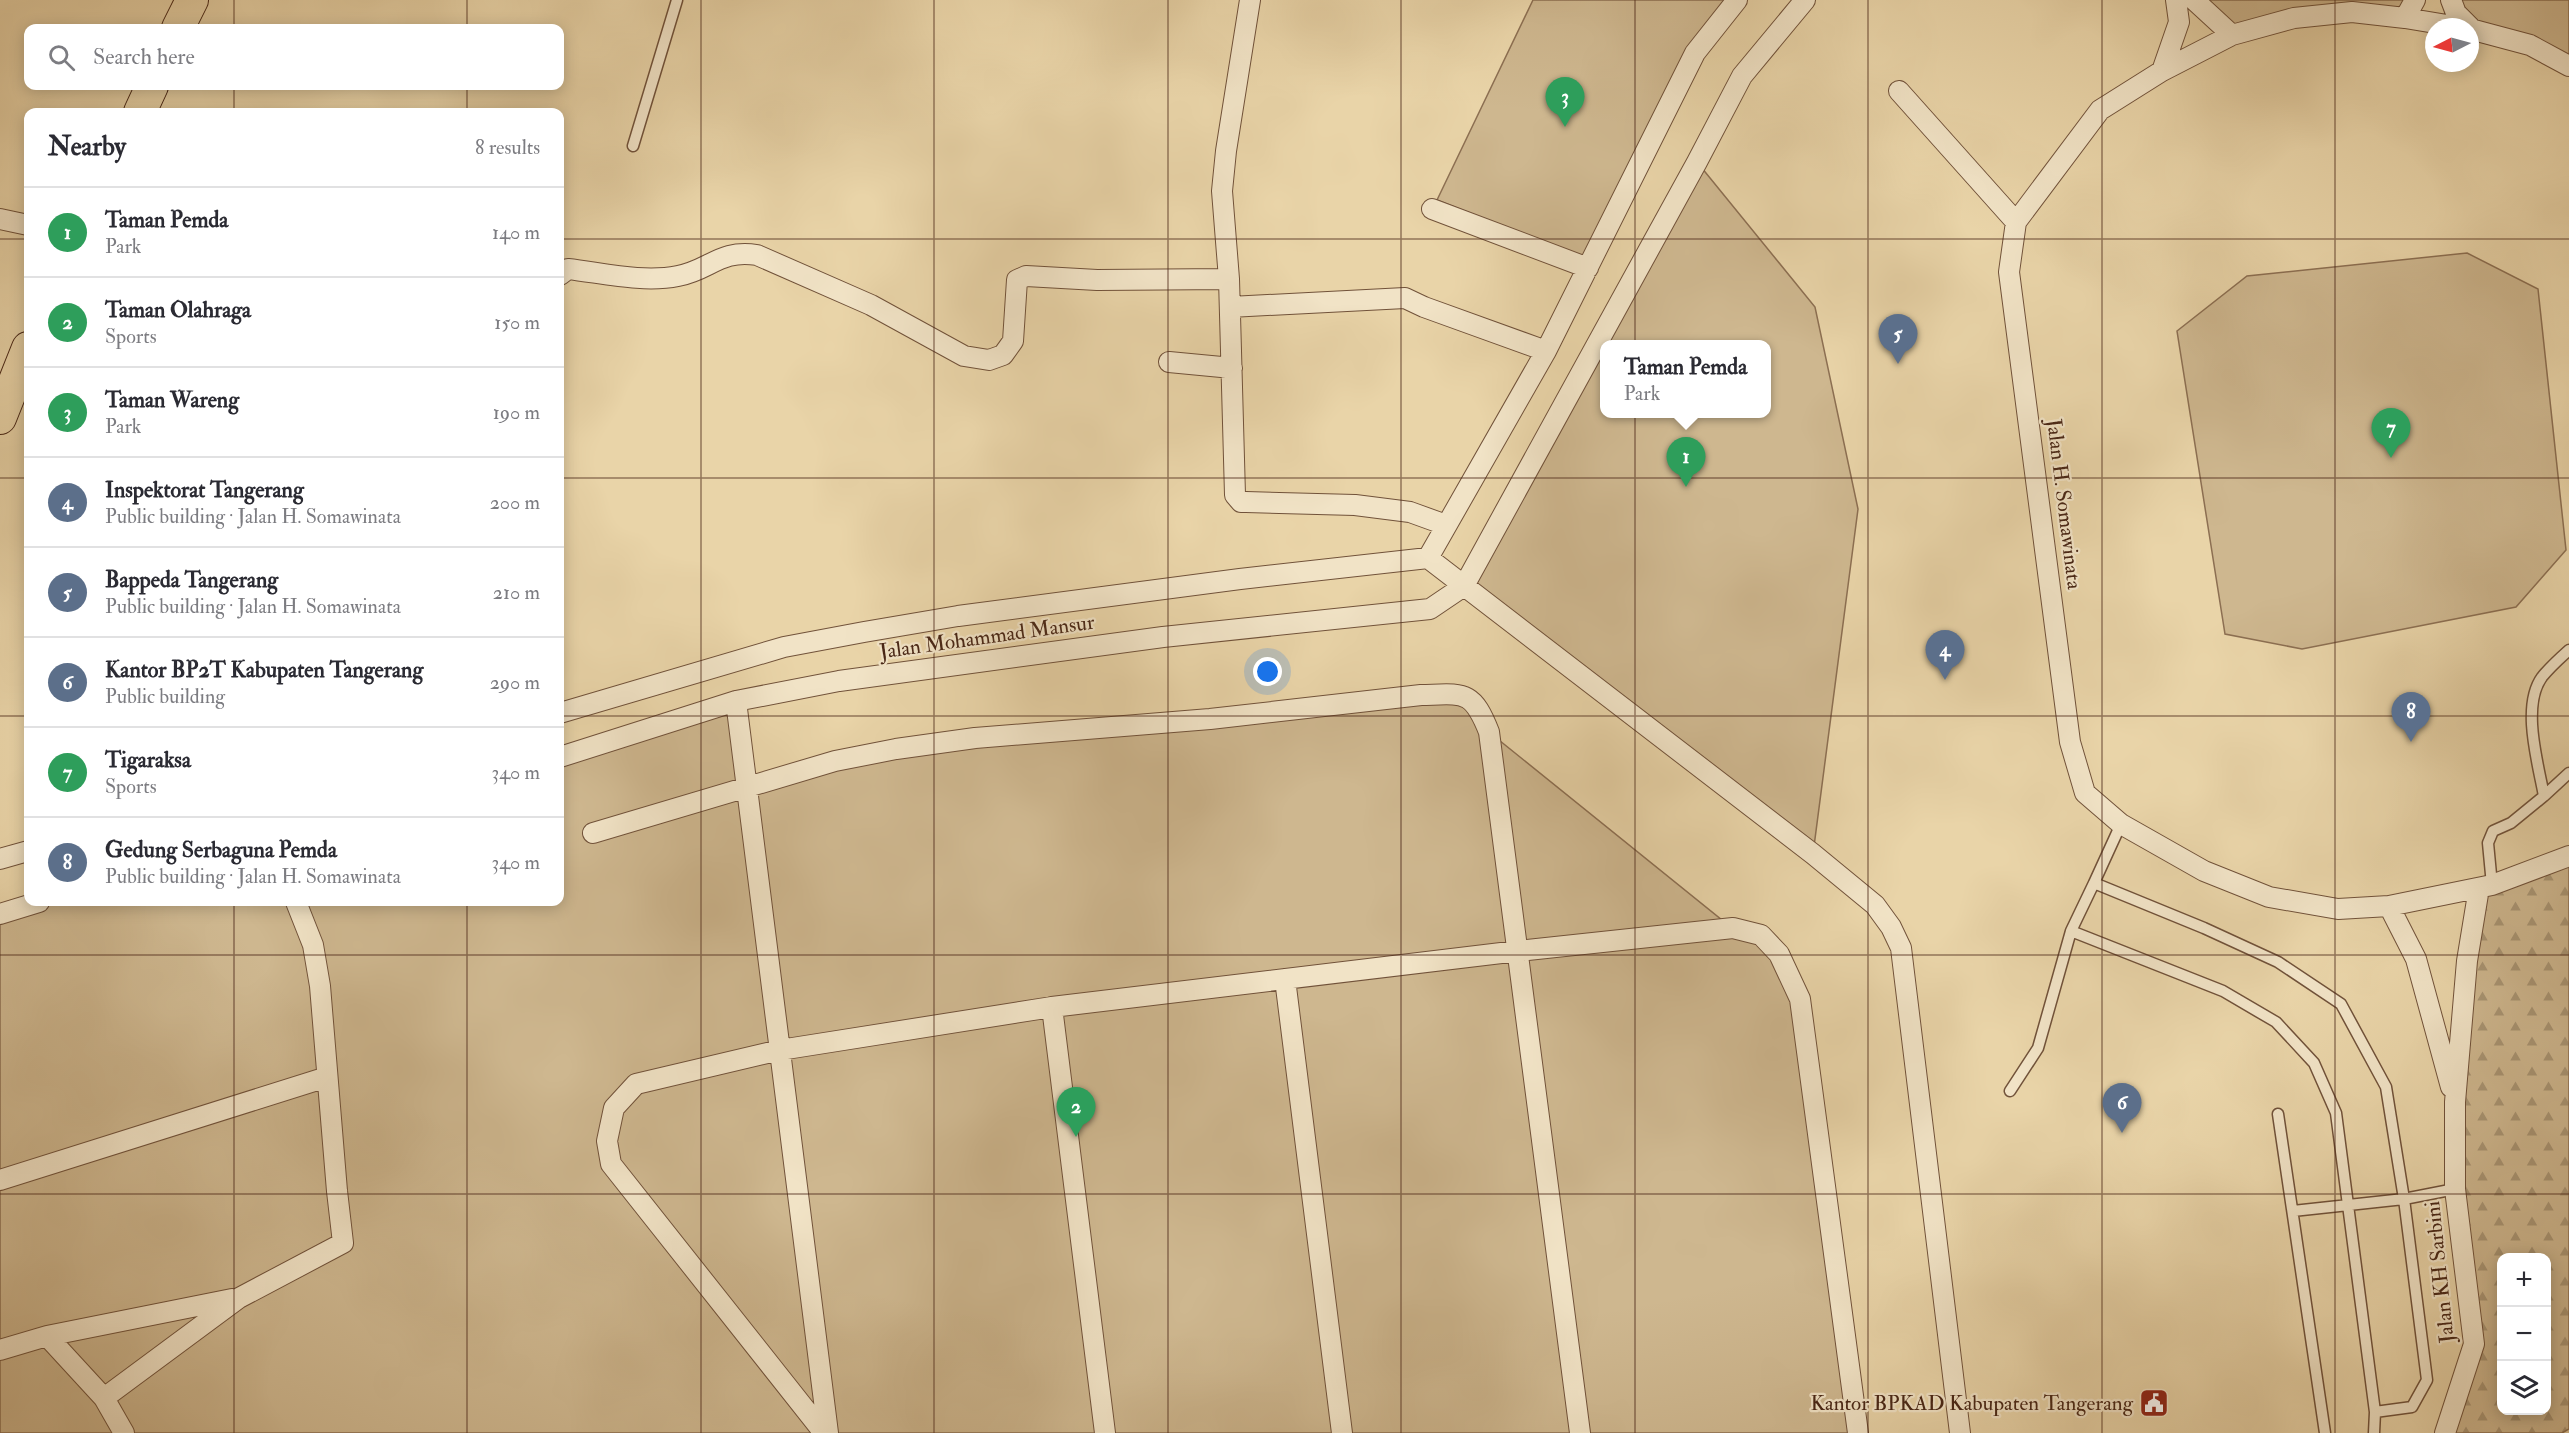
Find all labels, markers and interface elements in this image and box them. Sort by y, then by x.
north arrow [2425,18,2479,72]
search box [24,24,564,90]
icon: search [45,41,78,74]
text: Search here [93,43,195,71]
pin: 3 [1546,78,1584,127]
text: Nearby [48,131,126,163]
text: 8 results [475,135,540,160]
text: Taman Pemda [105,206,228,234]
text: 1 [64,220,71,245]
text: 140 m [492,220,540,245]
text: Park [105,234,141,259]
text: Taman Olahraga [105,296,251,324]
text: 2 [62,310,73,335]
text: 150 m [494,310,540,335]
pin: 5 [1878,314,1918,364]
text: Sports [105,324,157,349]
popup [1600,340,1771,418]
text: Taman Pemda [1624,353,1747,381]
text: Park [1624,381,1660,406]
text: Taman Wareng [105,386,239,414]
text: 3 [64,400,71,425]
text: 190 m [493,400,540,425]
pin: 7 [2372,408,2410,458]
text: Park [105,414,141,439]
street label: Jalan H. Somawinata [2040,416,2088,591]
pin: 1 [1666,438,1706,487]
text: Inspektorat Tangerang [105,476,304,504]
text: 4 [62,490,73,515]
text: 200 m [490,490,540,515]
text: Public building · Jalan H. Somawinata [105,504,401,529]
text: Bappeda Tangerang [105,566,278,594]
text: 5 [63,580,72,605]
text: 210 m [493,580,540,605]
text: Public building · Jalan H. Somawinata [105,594,401,619]
street label: Jalan Mohammad Mansur [877,609,1097,666]
pin: 4 [1926,630,1964,680]
text: Kantor BP2T Kabupaten Tangerang [105,656,423,684]
your location [1253,657,1282,686]
text: 6 [62,670,73,695]
text: 290 m [490,670,540,695]
text: Public building [105,684,225,709]
pin: 8 [2392,692,2430,742]
text: Tigaraksa [105,746,191,774]
text: 7 [63,760,72,785]
text: 340 m [492,760,540,785]
text: Sports [105,774,157,799]
text: Gedung Serbaguna Pemda [105,836,337,864]
text: 8 [63,850,72,875]
text: 340 m [492,850,540,875]
text: Public building · Jalan H. Somawinata [105,864,401,889]
pin: 6 [2102,1084,2142,1133]
pin: 2 [1056,1088,1096,1137]
street label: Jalan KH Sarbini [2419,1199,2461,1345]
map controls [2497,1253,2551,1415]
button: + [2497,1253,2551,1307]
button: − [2497,1307,2551,1361]
button: layers [2497,1361,2551,1415]
public building icon: Kantor BPKAD Kabupaten Tangerang [2138,1387,2170,1419]
place label: Kantor BPKAD Kabupaten Tangerang [1810,1390,2134,1417]

